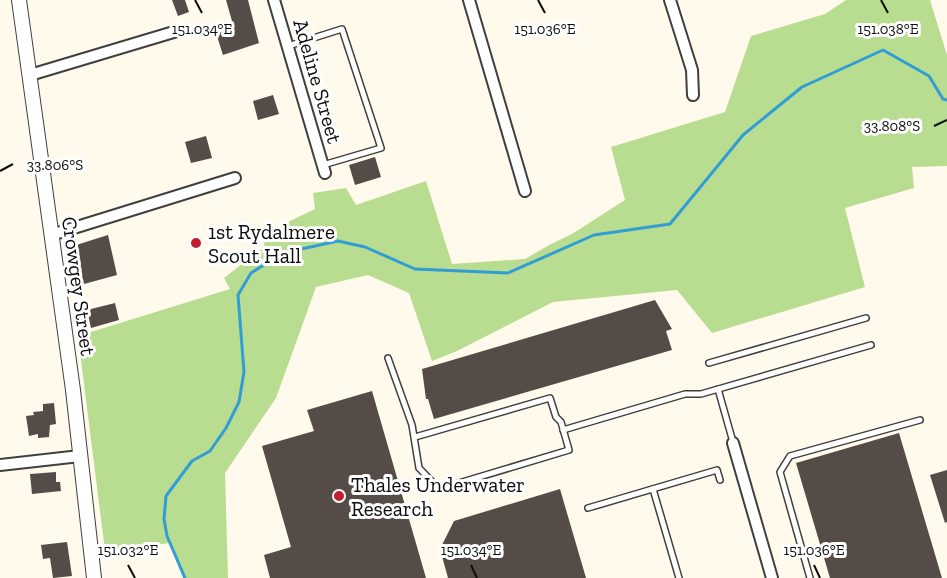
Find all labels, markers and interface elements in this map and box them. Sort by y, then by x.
street label: Adeline Street [288,16,348,146]
text: 151.034°E [172,20,233,38]
text: 151.036°E [515,20,576,38]
text: 151.038°E [857,20,919,38]
text: 33.808°S [864,117,920,135]
text: 33.806°S [27,156,83,174]
street label: Crowgey Street [57,215,101,357]
place label: 1st Rydalmere Scout Hall [208,219,335,268]
marker: 1st Rydalmere Scout Hall [189,236,203,250]
place label: Thales Underwater Research [351,472,525,521]
marker: Thales Underwater Research [332,489,346,503]
text: 151.032°E [98,541,159,559]
text: 151.034°E [441,541,502,559]
text: 151.036°E [784,541,845,559]

